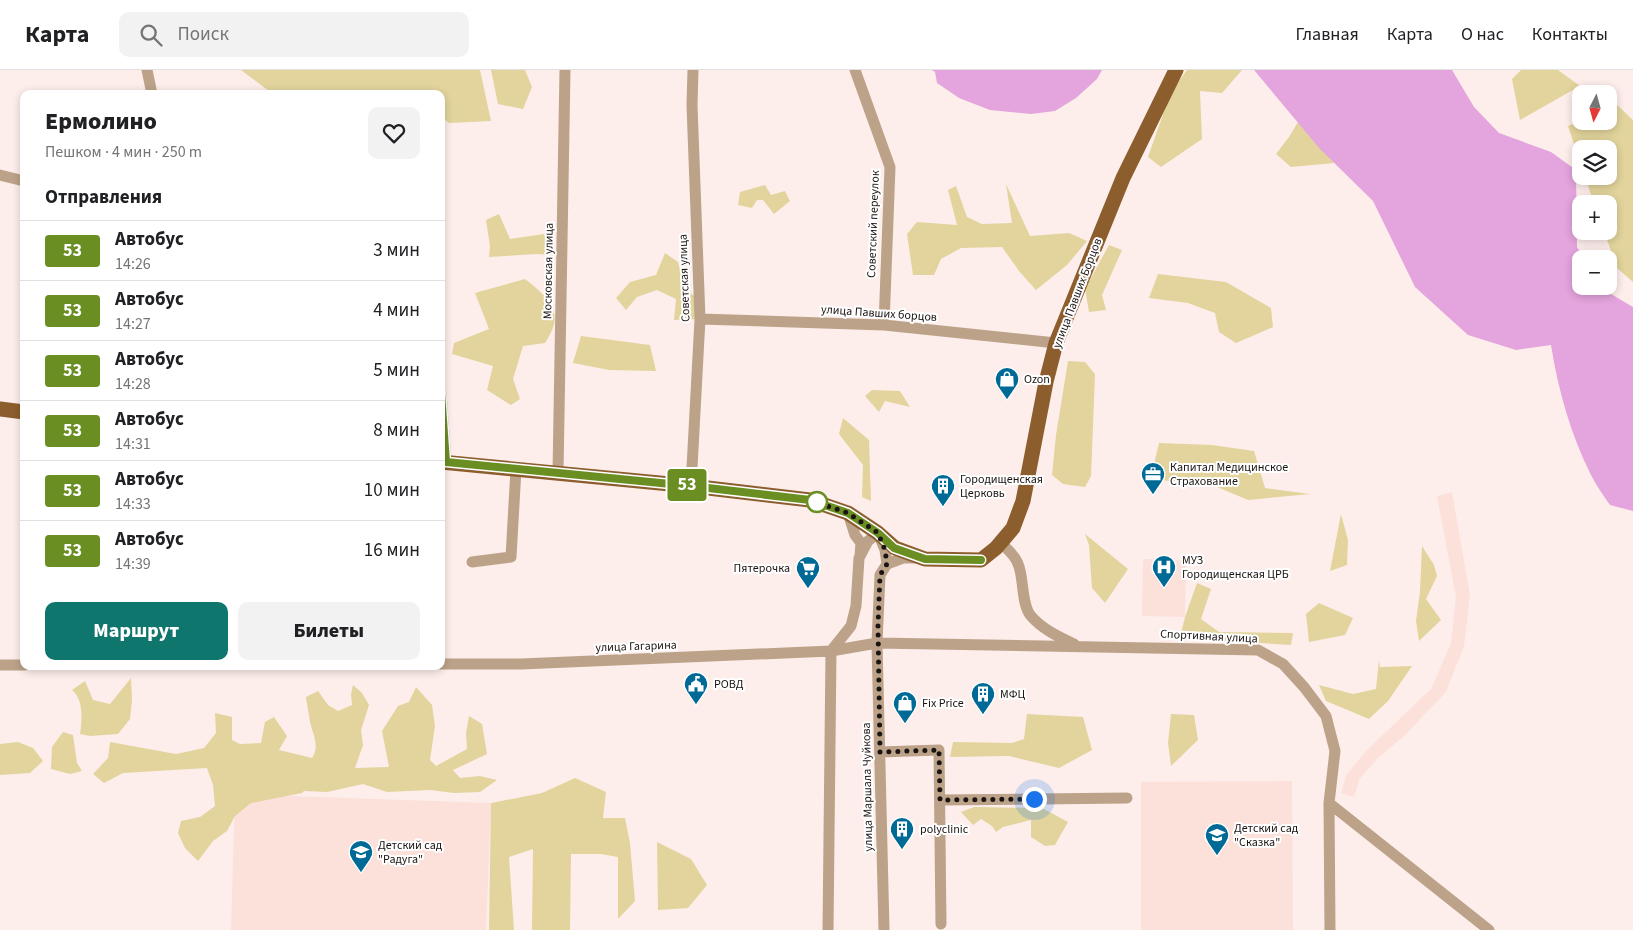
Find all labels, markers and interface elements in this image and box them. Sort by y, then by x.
search box [119,12,469,57]
text: Карта [25,17,89,52]
icon: search [137,21,165,49]
text: Поиск [177,21,229,48]
text: Главная [1296,22,1359,47]
text: Карта [1387,22,1433,47]
text: О нас [1461,22,1504,47]
text: Контакты [1532,22,1608,47]
north arrow [1572,85,1618,130]
map controls [1572,85,1617,295]
text: Ермолино [45,104,157,139]
button: heart [368,107,420,159]
button: layers [1572,140,1617,185]
text: Пешком · 4 мин · 250 m [45,141,202,163]
street label: Советский переулок [863,170,884,278]
text: Отправления [45,184,162,211]
button: + [1572,195,1617,240]
street label: Московская улица [539,223,558,319]
text: Автобус [115,226,184,253]
street label: Советская улица [674,234,695,322]
street label: улица Павших Борцов [1049,236,1106,351]
text: 3 мин [373,237,420,264]
text: 53 [63,238,82,263]
button: − [1572,250,1617,295]
text: 14:26 [115,253,151,275]
text: Автобус [115,286,184,313]
text: 4 мин [373,297,420,324]
text: 53 [63,298,82,323]
street label: улица Павших борцов [820,301,938,326]
text: 14:27 [115,313,151,335]
text: Автобус [115,346,184,373]
text: 5 мин [373,357,420,384]
text: 53 [63,358,82,383]
shop icon: Ozon [994,366,1020,400]
place label: Ozon [1024,371,1050,388]
text: 14:28 [115,373,151,395]
text: Автобус [115,406,184,433]
text: 8 мин [373,417,420,444]
text: 53 [63,418,82,443]
text: 14:31 [115,433,151,455]
place label: Капитал Медицинское Страхование [1170,459,1288,490]
office icon: Капитал Медицинское Страхование [1140,461,1166,495]
text: Автобус [115,466,184,493]
line badge: 53 [664,469,710,501]
place label: Городищенская Церковь [960,471,1043,502]
text: 53 [677,472,697,497]
building icon: Городищенская Церковь [930,473,956,507]
text: 10 мин [364,477,420,504]
text: 53 [63,478,82,503]
unlabelled marker [806,491,828,513]
text: 14:33 [115,493,151,515]
text: Автобус [115,526,184,553]
text: 16 мин [364,537,420,564]
text: 53 [63,538,82,563]
place label: МУЗ Городищенская ЦРБ [1182,552,1289,583]
text: 14:39 [115,553,151,575]
hospital icon: МУЗ Городищенская ЦРБ [1151,554,1177,588]
supermarket icon: Пятерочка [795,555,821,589]
place label: Пятерочка [734,560,790,577]
button: Маршрут [45,602,228,660]
button: Билеты [238,602,420,660]
street label: Спортивная улица [1160,625,1258,648]
street label: улица Гагарина [595,637,677,656]
public building icon: РОВД [683,671,709,705]
place label: РОВД [714,676,744,693]
building icon: МФЦ [970,681,996,715]
place label: МФЦ [1000,686,1026,703]
shop icon: Fix Price [892,690,918,724]
place label: Fix Price [922,695,964,712]
street label: улица Маршала Чуйкова [858,722,877,852]
your location [1022,787,1047,812]
building icon: polyclinic [889,816,915,850]
place label: Детский сад "Сказка" [1234,820,1299,851]
place label: polyclinic [920,821,969,838]
school or university icon: Детский сад "Сказка" [1204,822,1230,856]
place label: Детский сад "Радуга" [378,837,443,868]
school or university icon: Детский сад "Радуга" [348,839,374,873]

